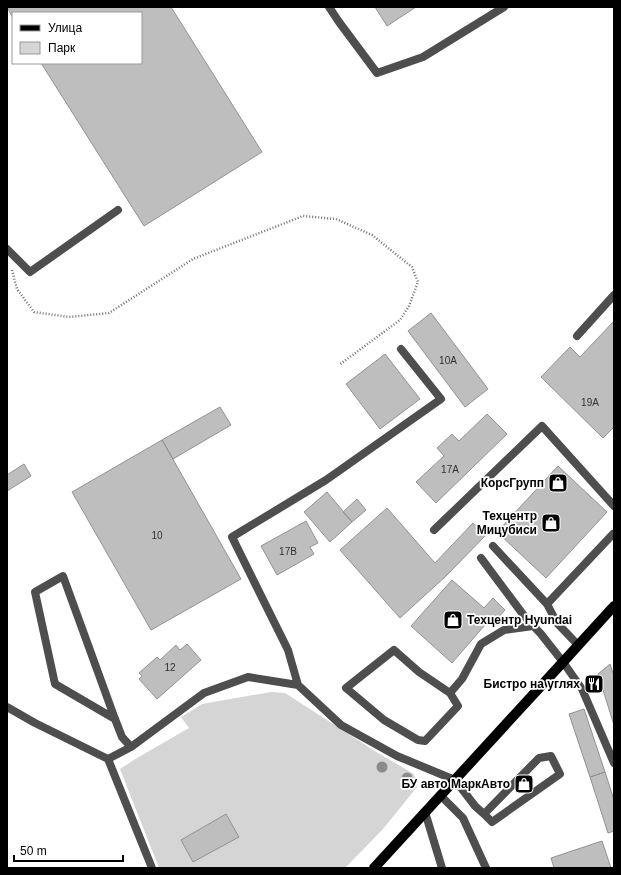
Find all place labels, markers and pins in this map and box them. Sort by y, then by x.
shop icon: КорсГрупп [547,472,569,494]
place label: КорсГрупп [481,476,544,490]
place label: Техцентр Мицубиси [477,509,537,537]
shop icon: Техцентр Мицубиси [540,512,562,534]
shop icon: Техцентр Hyundai [442,609,464,631]
place label: Техцентр Hyundai [467,613,572,627]
restaurant icon: Бистро на углях [583,673,605,695]
place label: Бистро на углях [484,677,580,691]
shop icon: БУ авто МаркАвто [513,773,535,795]
place label: БУ авто МаркАвто [402,777,510,791]

